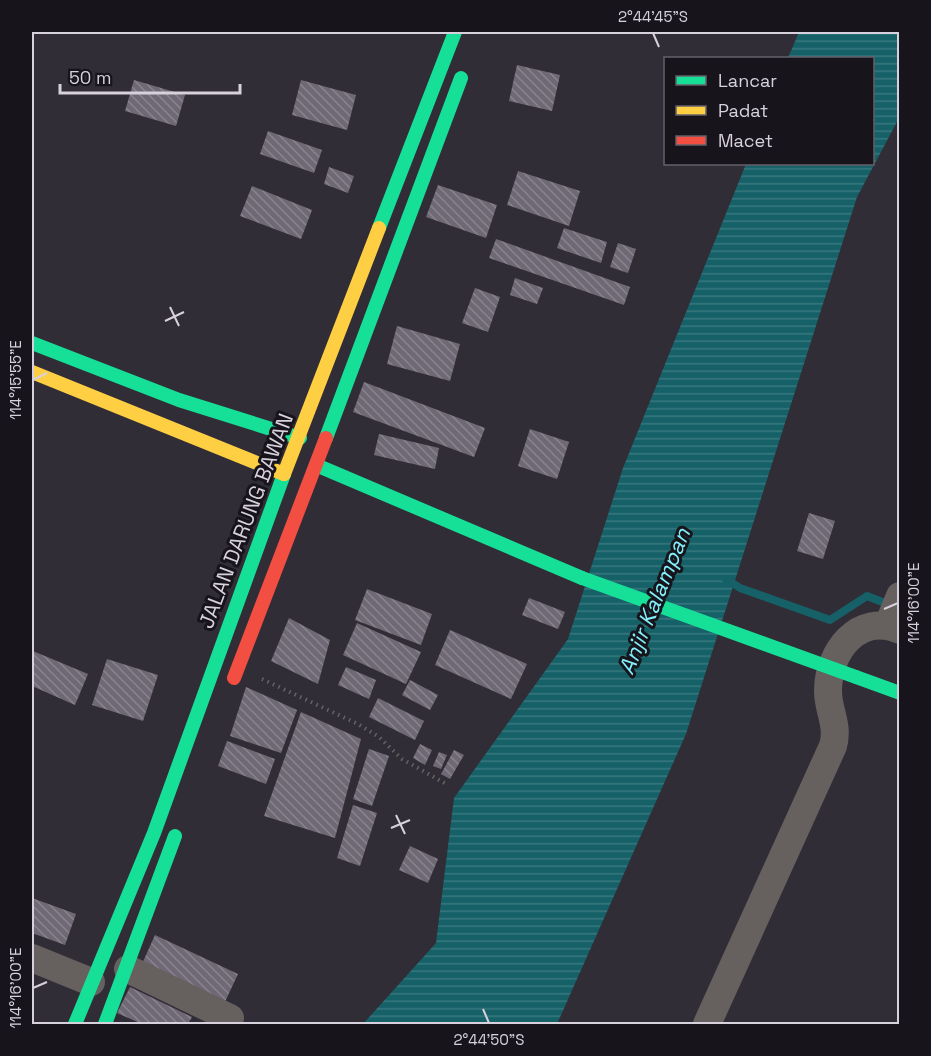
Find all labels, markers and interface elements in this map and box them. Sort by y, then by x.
text: 2°44'45"S [618,7,688,26]
scale bar [60,57,240,95]
legend [664,57,874,165]
text: 50 m [69,66,111,89]
text: Lancar [718,69,777,92]
text: Padat [718,99,768,122]
text: Macet [718,129,773,152]
text: 114°15'55"E [6,340,25,420]
street label: JALAN DARUNG BAWAN [192,410,299,632]
water label: Anjir Kalampan [612,523,696,678]
text: 114°16'00"E [904,563,923,643]
text: 114°16'00"E [6,948,25,1028]
text: 2°44'50"S [454,1030,524,1049]

